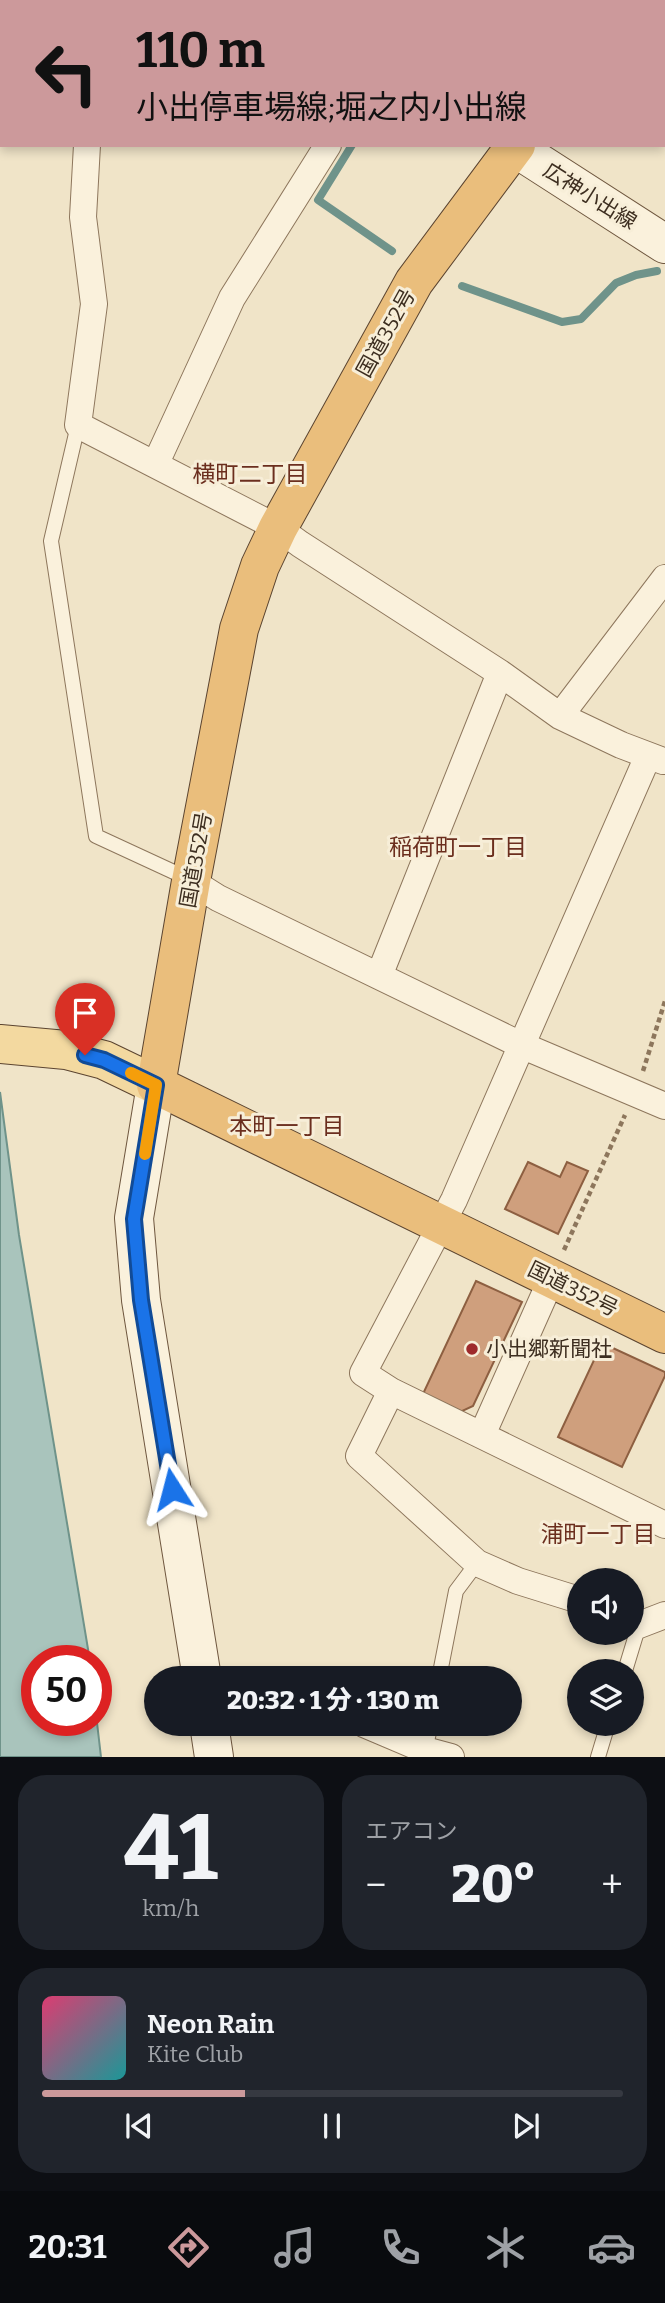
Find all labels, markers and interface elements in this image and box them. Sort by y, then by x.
text: 110 m [136,21,265,80]
icon: left [21,28,112,119]
text: 小出停車場線;堀之内小出線 [136,88,527,126]
street label: 広神小出線 [539,157,641,235]
street label: 国道352号 [351,284,421,382]
district label: 横町二丁目 [193,460,308,488]
street label: 国道352号 [175,810,217,910]
district label: 稲荷町一丁目 [389,833,527,861]
pin [55,983,115,1055]
icon: arrive [66,994,104,1032]
district label: 本町一丁目 [230,1112,345,1140]
street label: 国道352号 [524,1256,622,1322]
place label: 小出郷新聞社 [486,1336,612,1362]
marker: 小出郷新聞社 [464,1341,480,1357]
position arrow [135,1452,209,1526]
district label: 浦町一丁目 [541,1520,656,1548]
map controls [567,1568,644,1736]
button: sound [567,1568,644,1645]
speed limit sign: 50 [21,1645,112,1736]
button: layers [567,1659,644,1736]
text: 20:32 · 1 分 · 130 m [227,1685,439,1716]
text: 41 [123,1794,218,1903]
text: エアコン [366,1817,458,1845]
text: 20° [451,1853,536,1916]
text: − [366,1862,386,1908]
text: + [601,1862,623,1908]
text: km/h [142,1894,199,1922]
text: Neon Rain [147,2009,274,2040]
text: Kite Club [147,2040,243,2068]
icon: previous [120,2107,158,2145]
icon: pause [313,2107,351,2145]
icon: next [507,2107,545,2145]
icon: directions [164,2223,213,2272]
icon: music [270,2223,319,2272]
icon: phone [376,2223,425,2272]
icon: climate [481,2223,530,2272]
icon: car [587,2223,636,2272]
text: 20:31 [28,2228,107,2266]

